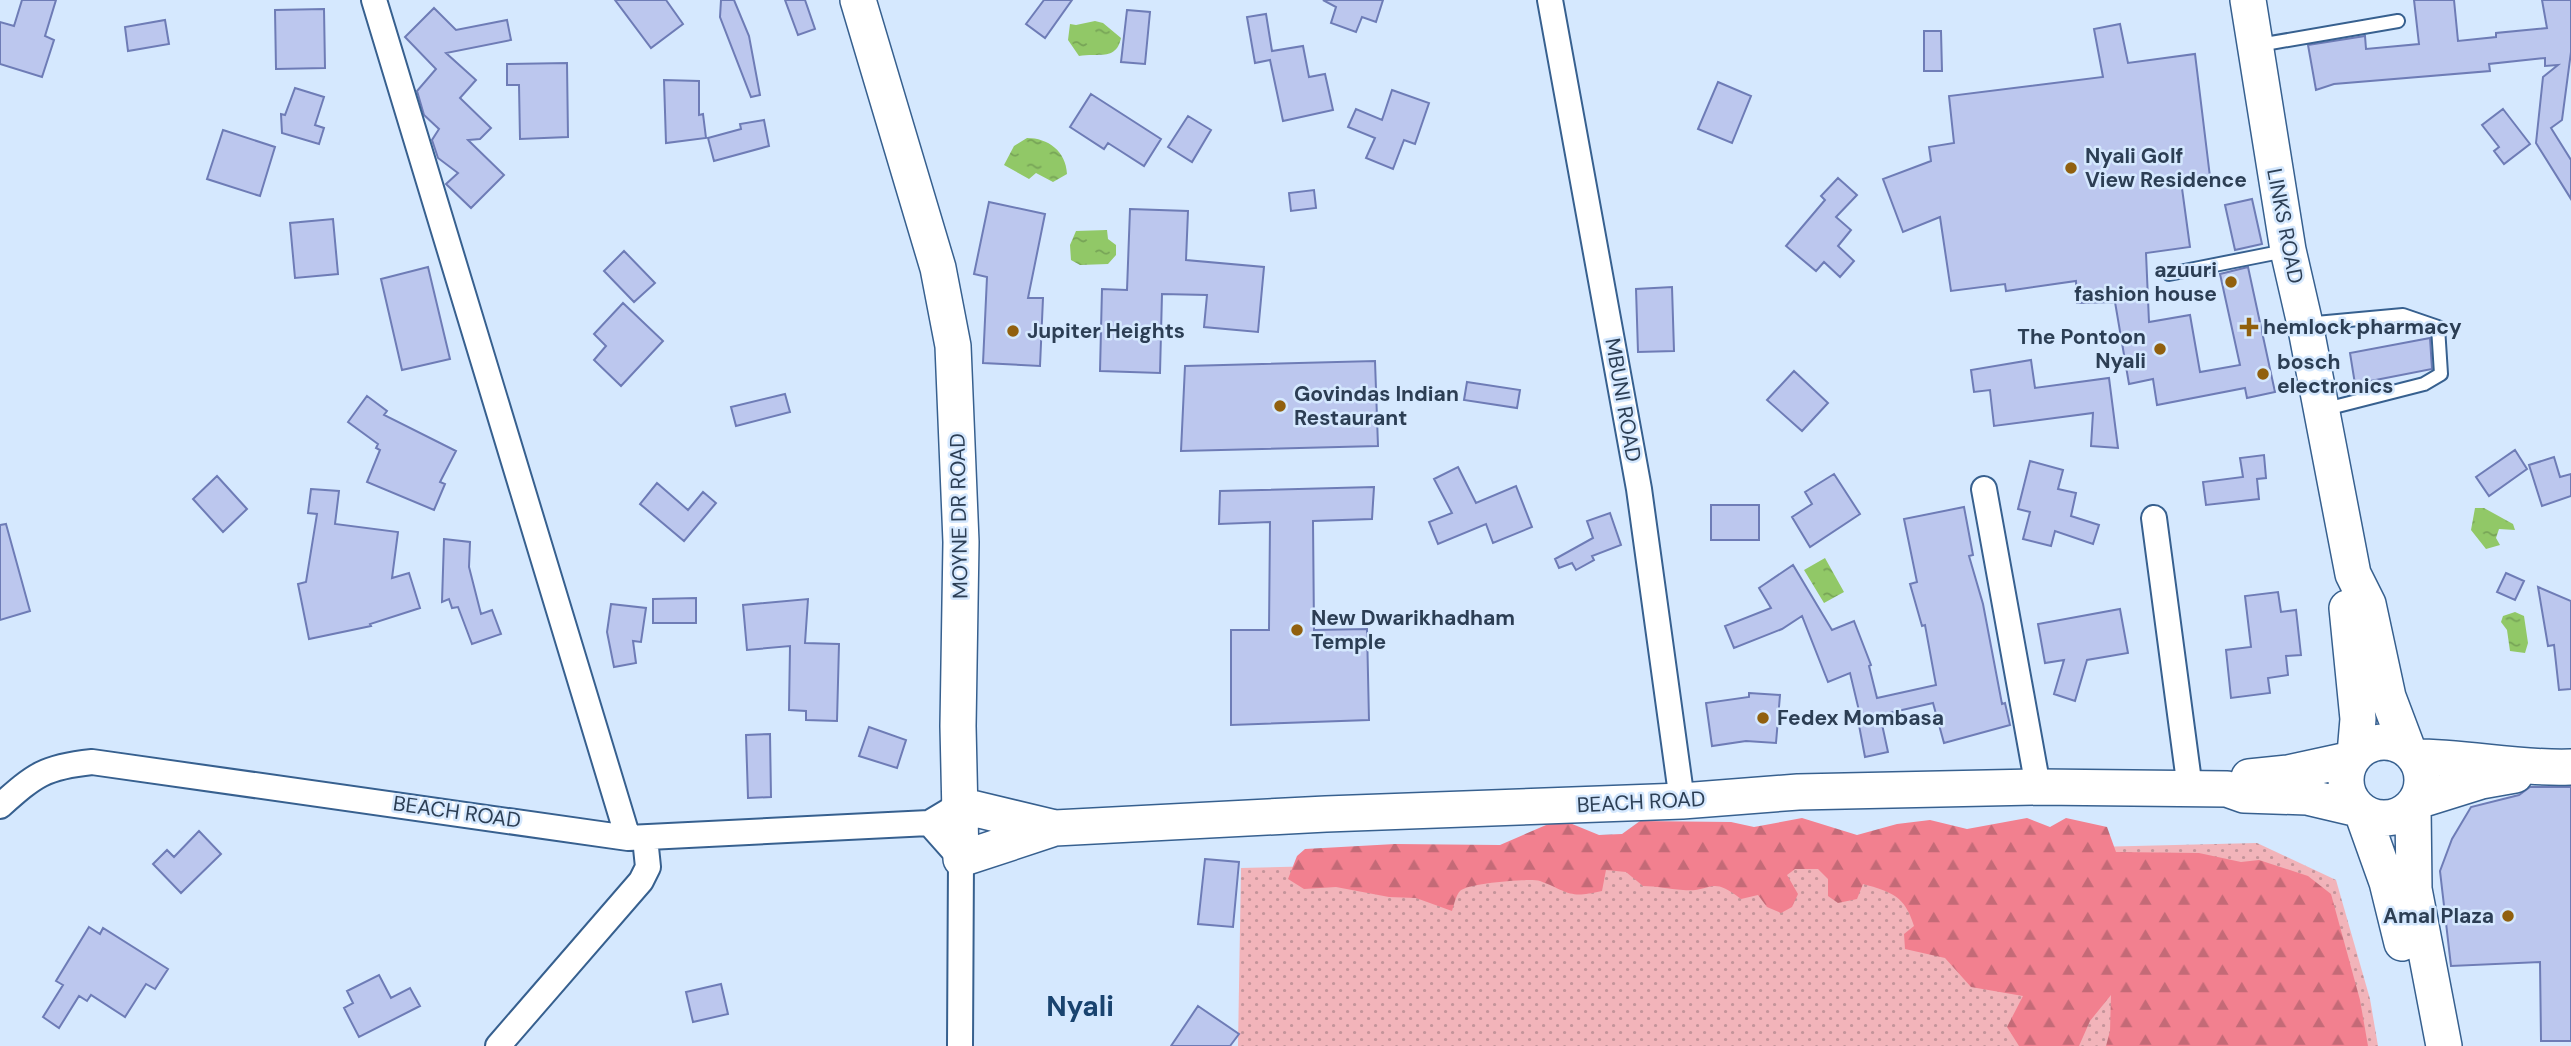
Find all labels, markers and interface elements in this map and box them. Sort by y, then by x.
place label: Nyali Golf View Residence [2085,142,2247,194]
marker: Nyali Golf View Residence [2063,160,2079,176]
street label: LINKS ROAD [2260,166,2310,286]
place label: azuuri fashion house [2074,256,2217,308]
marker: azuuri fashion house [2223,274,2239,290]
place label: hemlock pharmacy [2263,313,2462,341]
place label: Jupiter Heights [1027,317,1185,345]
marker: hemlock pharmacy [2241,319,2257,335]
marker: Jupiter Heights [1005,323,1021,339]
place label: The Pontoon Nyali [2017,323,2146,375]
street label: MBUNI ROAD [1598,336,1648,464]
marker: The Pontoon Nyali [2152,341,2168,357]
place label: bosch electronics [2277,348,2393,400]
marker: bosch electronics [2255,366,2271,382]
place label: Govindas Indian Restaurant [1294,380,1459,432]
marker: Govindas Indian Restaurant [1272,398,1288,414]
street label: MOYNE DR ROAD [944,433,974,599]
place label: New Dwarikhadham Temple [1311,604,1515,656]
marker: New Dwarikhadham Temple [1289,622,1305,638]
place label: Fedex Mombasa [1777,704,1944,732]
marker: Fedex Mombasa [1755,710,1771,726]
street label: BEACH ROAD [1576,785,1706,819]
street label: BEACH ROAD [391,789,523,835]
place label: Amal Plaza [2383,902,2494,930]
marker: Amal Plaza [2500,908,2516,924]
district label: Nyali [1046,988,1114,1025]

